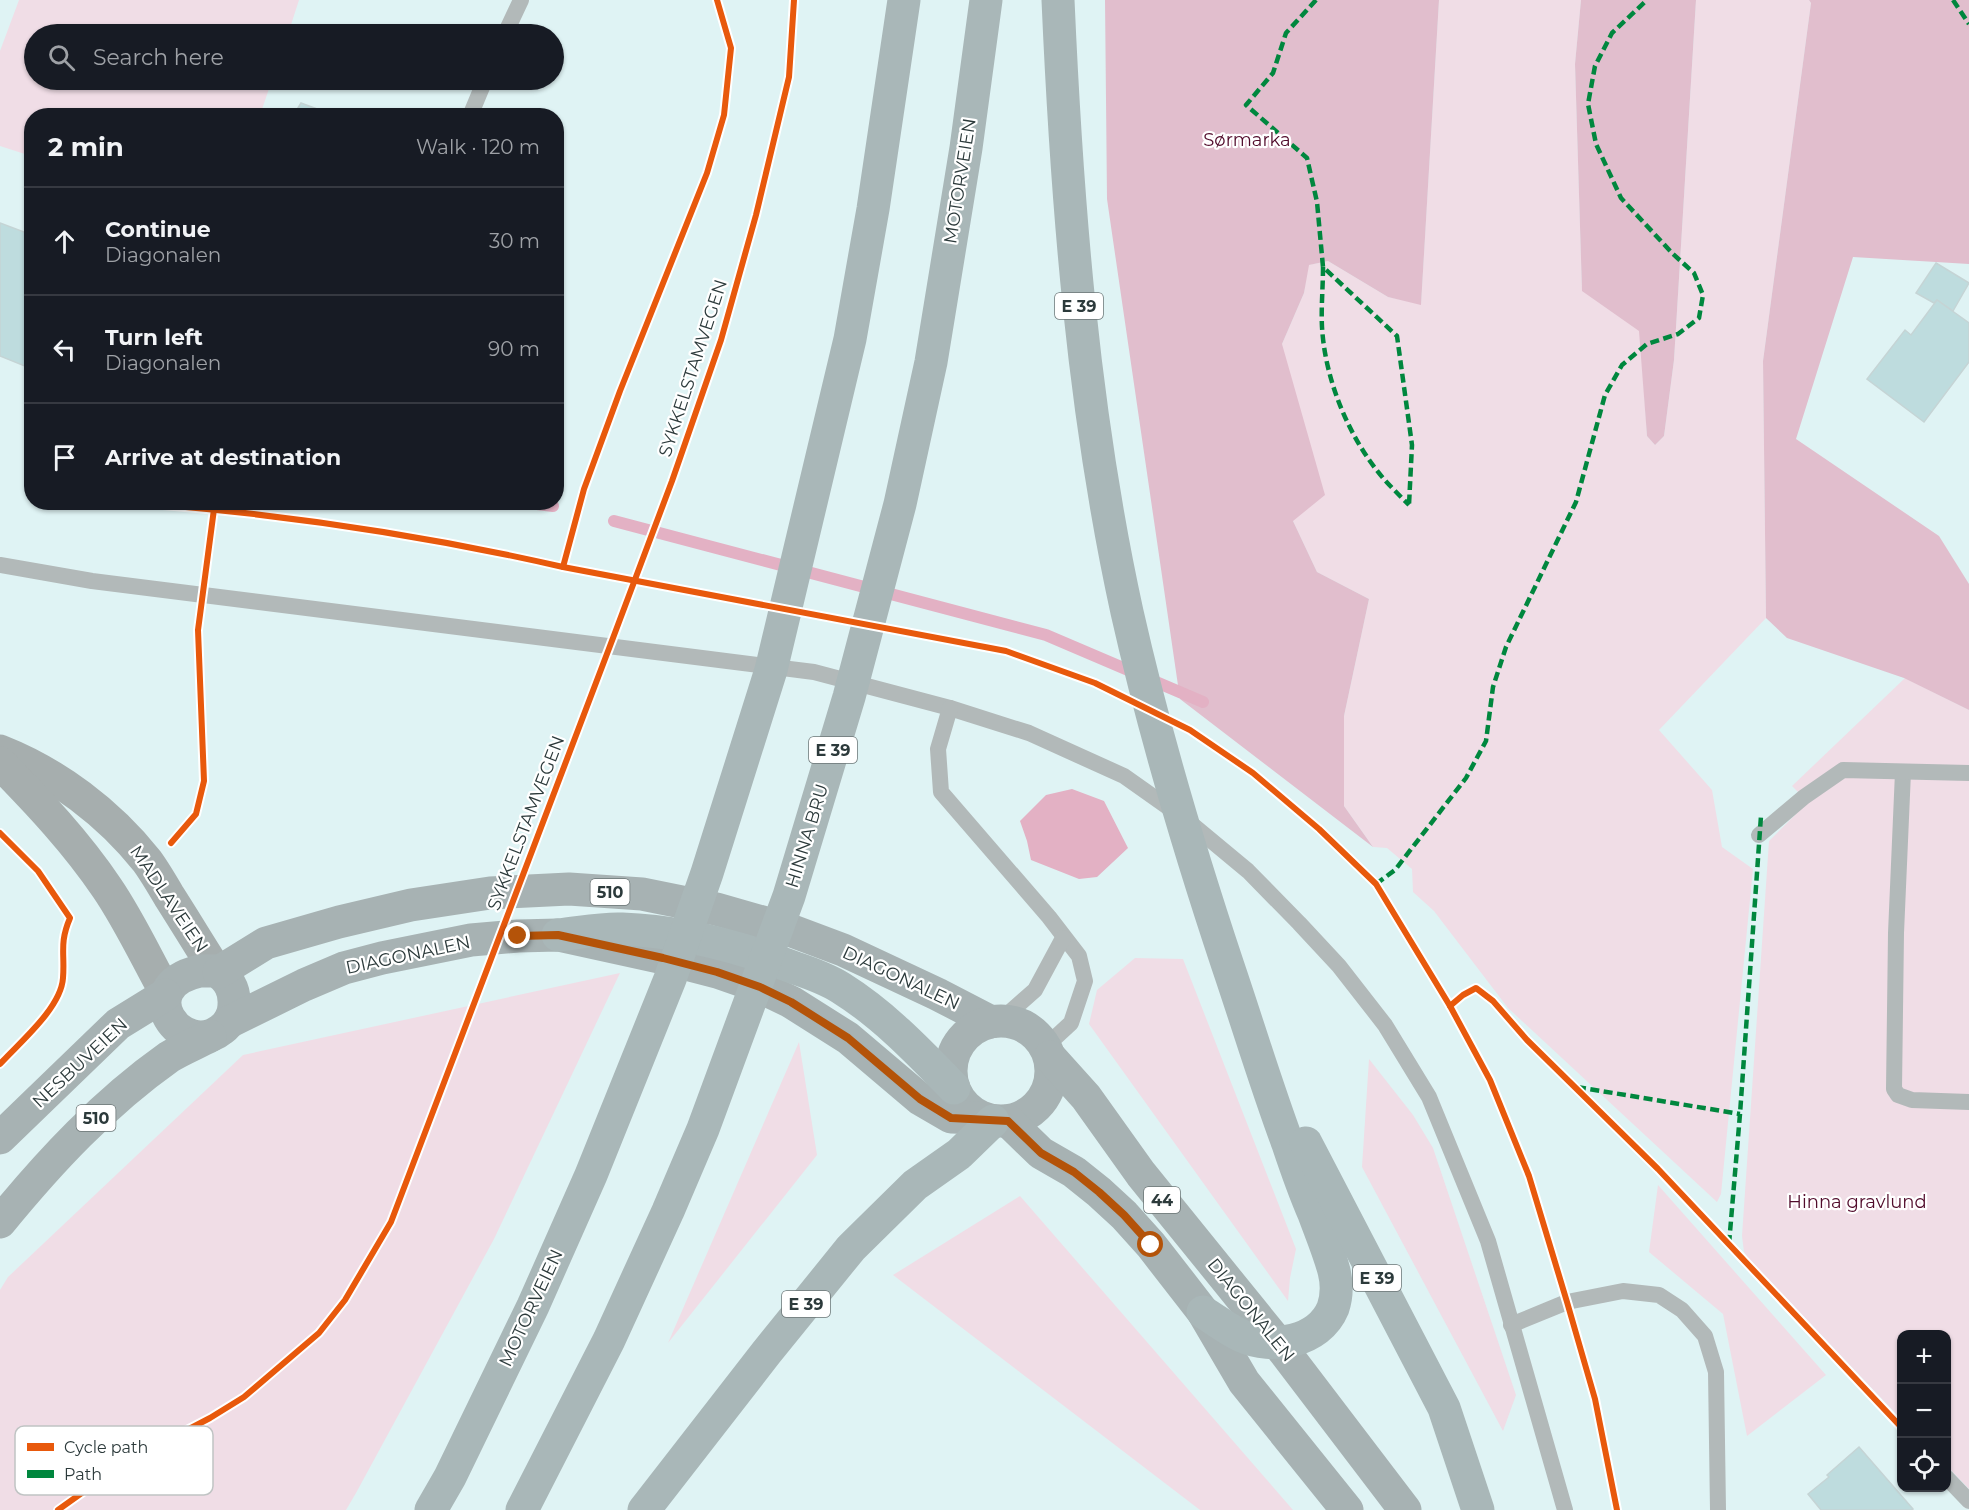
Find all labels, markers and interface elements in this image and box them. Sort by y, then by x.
search box [24,24,564,90]
icon: search [45,41,78,74]
text: Search here [93,44,224,71]
street label: MOTORVEIEN [939,117,981,245]
park label: Sørmarka [1203,129,1291,151]
text: 2 min [48,131,124,163]
text: Walk · 120 m [416,135,540,159]
text: Continue [105,216,211,243]
icon: ahead [48,225,81,258]
text: 30 m [489,229,540,253]
text: Diagonalen [105,243,221,267]
street label: SYKKELSTAMVEGEN [654,276,732,460]
road number: E 39 [1055,293,1103,319]
text: Turn left [105,324,203,351]
icon: left [48,333,81,366]
text: 90 m [488,337,540,361]
text: Diagonalen [105,351,221,375]
icon: arrive [48,441,81,474]
text: Arrive at destination [105,444,341,471]
street label: SYKKELSTAMVEGEN [483,733,569,913]
road number: E 39 [809,737,857,763]
street label: HINNA BRU [781,781,833,891]
street label: MADLAVEIEN [125,841,213,957]
road number: 510 [590,879,630,905]
route end [504,922,530,948]
street label: DIAGONALEN [344,931,472,979]
street label: DIAGONALEN [839,941,963,1015]
street label: NESBUVEIEN [28,1013,132,1113]
road number: 510 [76,1105,116,1131]
road number: 44 [1144,1187,1180,1213]
park label: Hinna gravlund [1787,1191,1927,1213]
route start [1137,1231,1163,1257]
street label: MOTORVEIEN [494,1246,568,1370]
street label: DIAGONALEN [1203,1254,1299,1366]
road number: E 39 [1353,1265,1401,1291]
road number: E 39 [782,1291,830,1317]
map controls [1897,1330,1951,1492]
button: + [1897,1330,1951,1384]
button: − [1897,1384,1951,1438]
legend [15,1426,213,1495]
text: Cycle path [64,1438,148,1457]
button: locate [1897,1438,1951,1492]
text: Path [64,1465,102,1484]

